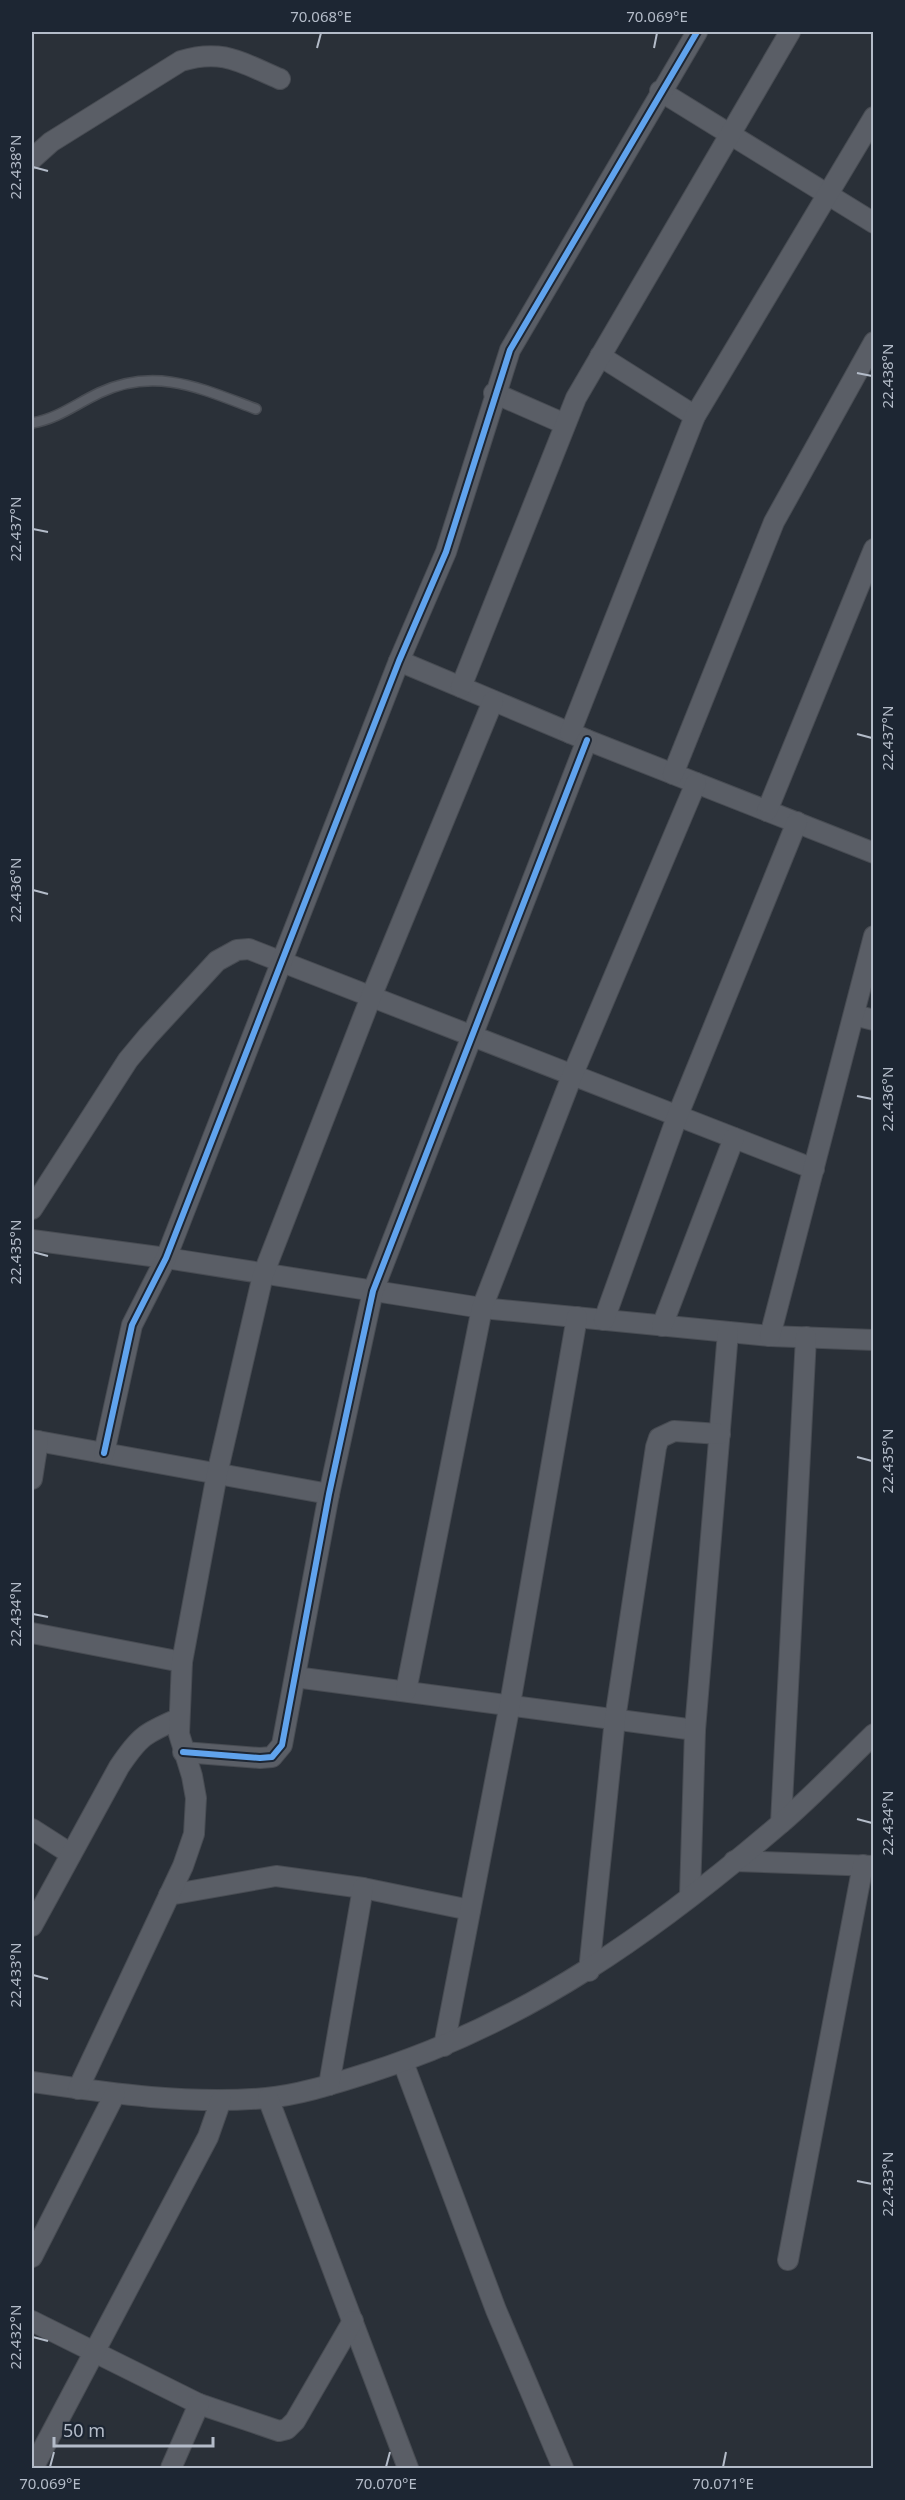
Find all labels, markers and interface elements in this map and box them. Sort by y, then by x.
text: 70.068°E [290,6,352,26]
text: 70.069°E [626,6,688,26]
text: 22.438°N [5,135,25,199]
text: 22.438°N [877,344,897,408]
text: 22.437°N [5,497,25,561]
text: 22.437°N [877,706,897,770]
text: 22.436°N [5,858,25,922]
text: 22.436°N [877,1067,897,1131]
text: 22.435°N [5,1220,25,1284]
text: 22.435°N [877,1429,897,1493]
text: 22.434°N [5,1582,25,1646]
text: 22.434°N [877,1791,897,1855]
text: 22.433°N [5,1943,25,2007]
text: 22.433°N [877,2152,897,2216]
text: 22.432°N [5,2305,25,2369]
scale bar [54,2410,213,2448]
text: 50 m [63,2418,105,2442]
text: 70.069°E [19,2473,81,2493]
text: 70.070°E [355,2473,417,2493]
text: 70.071°E [692,2473,754,2493]

